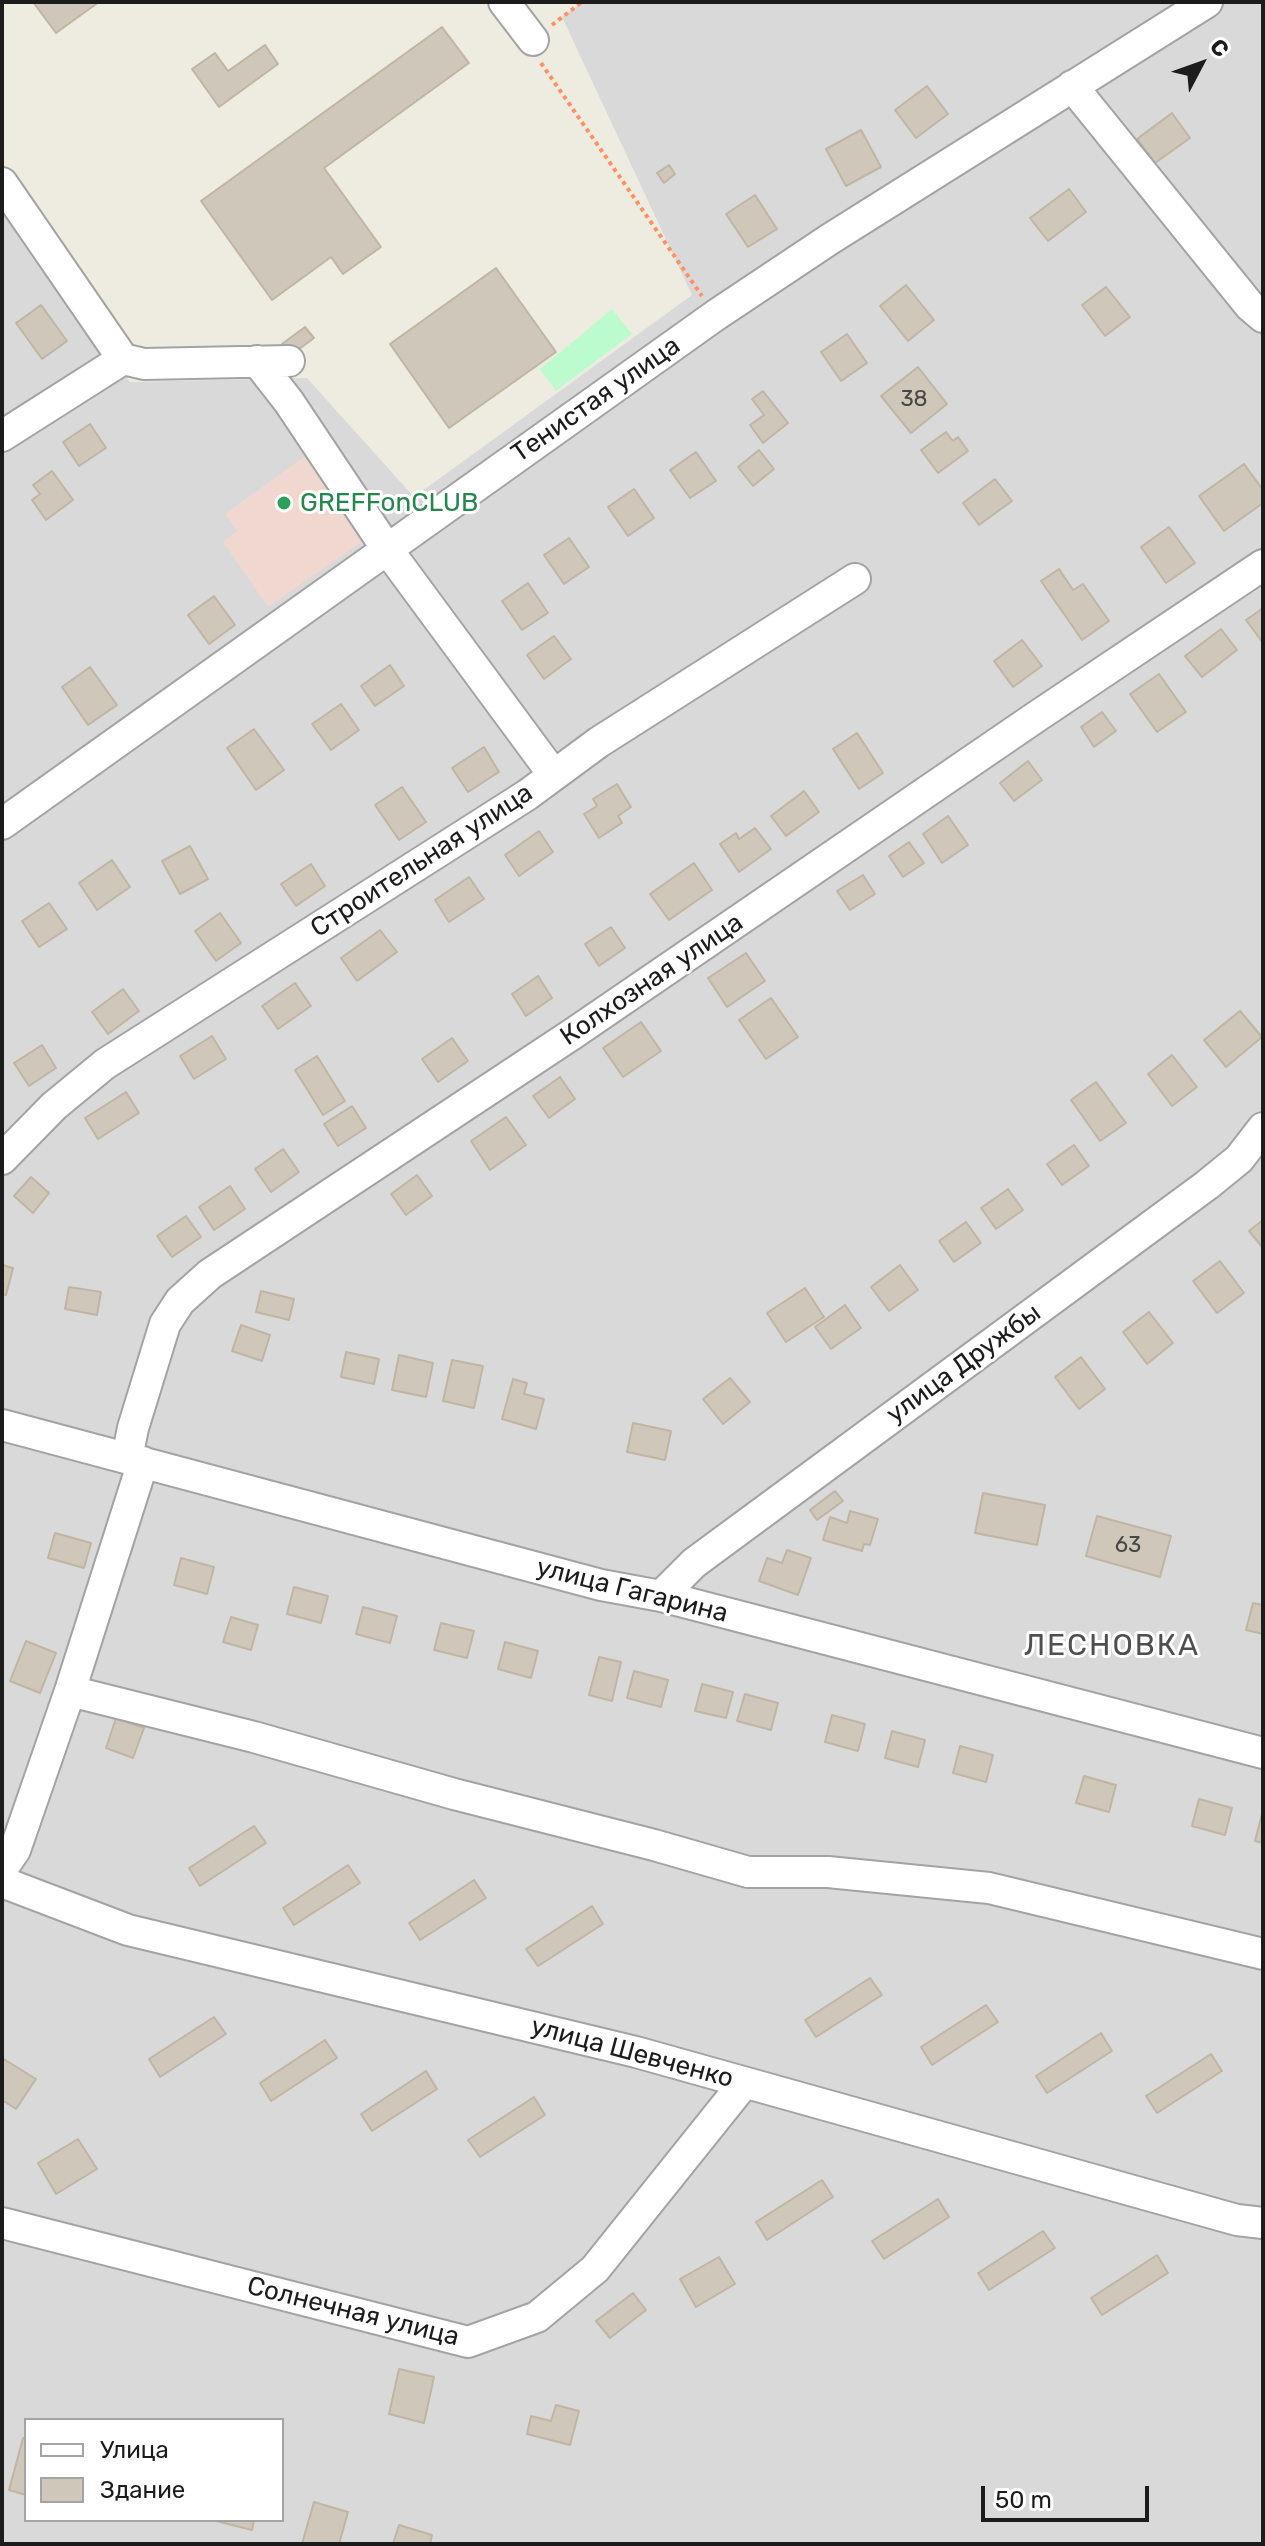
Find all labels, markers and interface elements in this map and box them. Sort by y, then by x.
north arrow [1161,24,1241,104]
text: С [1204,33,1235,63]
street label: Тенистая улица [506,330,686,470]
house number: 38 [900,387,928,413]
place label: GREFFonCLUB [300,487,478,519]
marker: GREFFonCLUB [275,494,293,512]
street label: Строительная улица [305,778,539,944]
street label: Колхозная улица [555,907,749,1053]
street label: улица Дружбы [881,1298,1047,1430]
house number: 63 [1115,1533,1141,1559]
street label: улица Гагарина [533,1552,731,1630]
district label: ЛЕСНОВКА [1024,1628,1200,1664]
street label: улица Шевченко [527,2011,737,2095]
street label: Солнечная улица [244,2271,462,2353]
legend [24,2418,284,2522]
text: Улица [100,2436,169,2464]
scale bar [985,2470,1153,2520]
text: Здание [100,2476,185,2504]
text: 50 m [995,2486,1052,2514]

